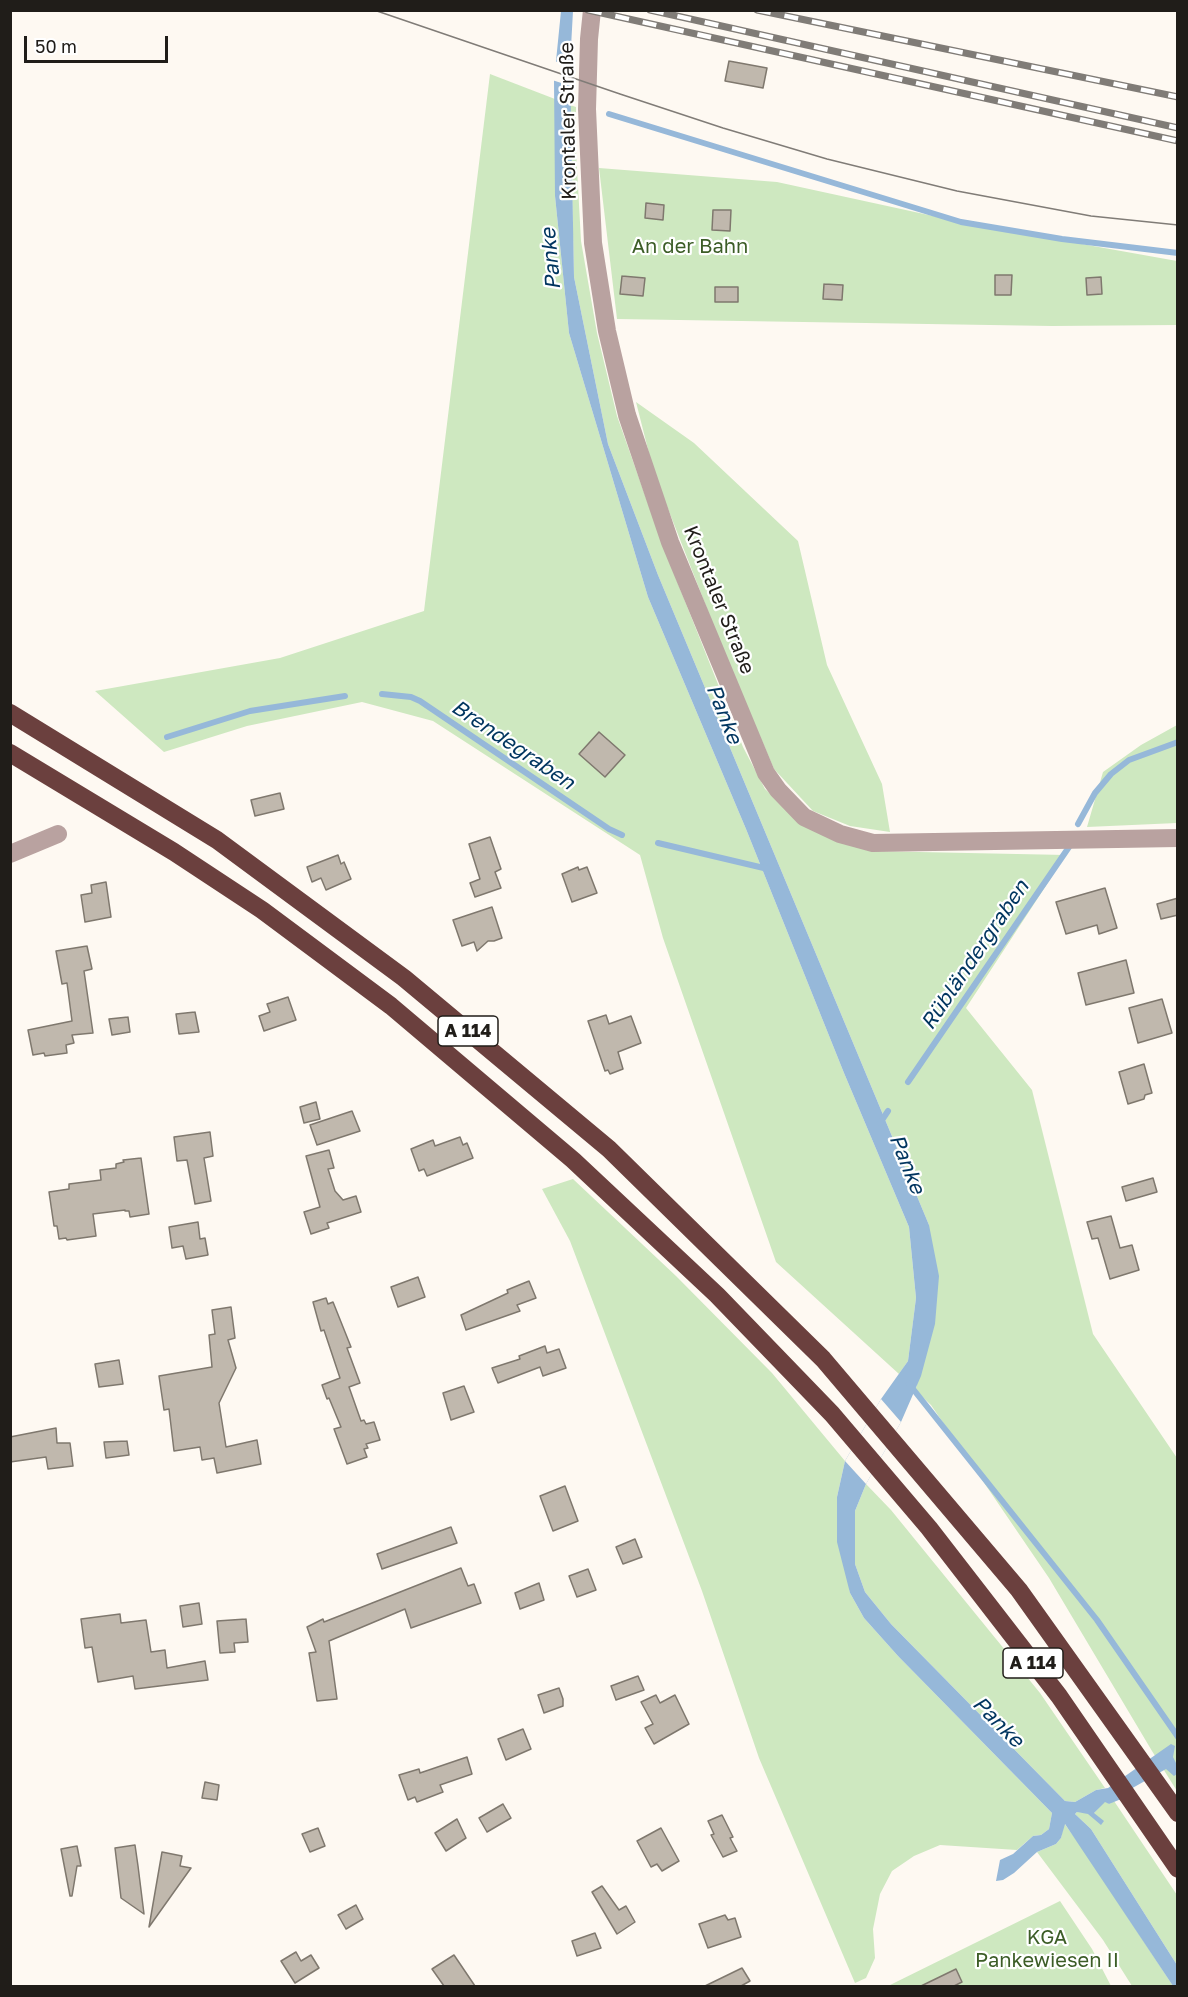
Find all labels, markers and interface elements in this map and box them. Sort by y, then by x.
scale bar [27,24,171,62]
text: 50 m [35,35,77,57]
street label: Krontaler Straße [555,42,581,200]
water label: Panke [536,227,566,291]
park label: An der Bahn [632,235,748,259]
street label: Krontaler Straße [678,522,760,678]
water label: Panke [701,681,747,747]
water label: Brendegraben [447,695,579,795]
water label: Rübländergraben [916,875,1034,1035]
road number: A 114 [438,1016,498,1046]
water label: Panke [884,1131,930,1197]
road number: A 114 [1003,1648,1063,1678]
water label: Panke [967,1691,1029,1753]
park label: KGA Pankewiesen II [975,1926,1119,1973]

